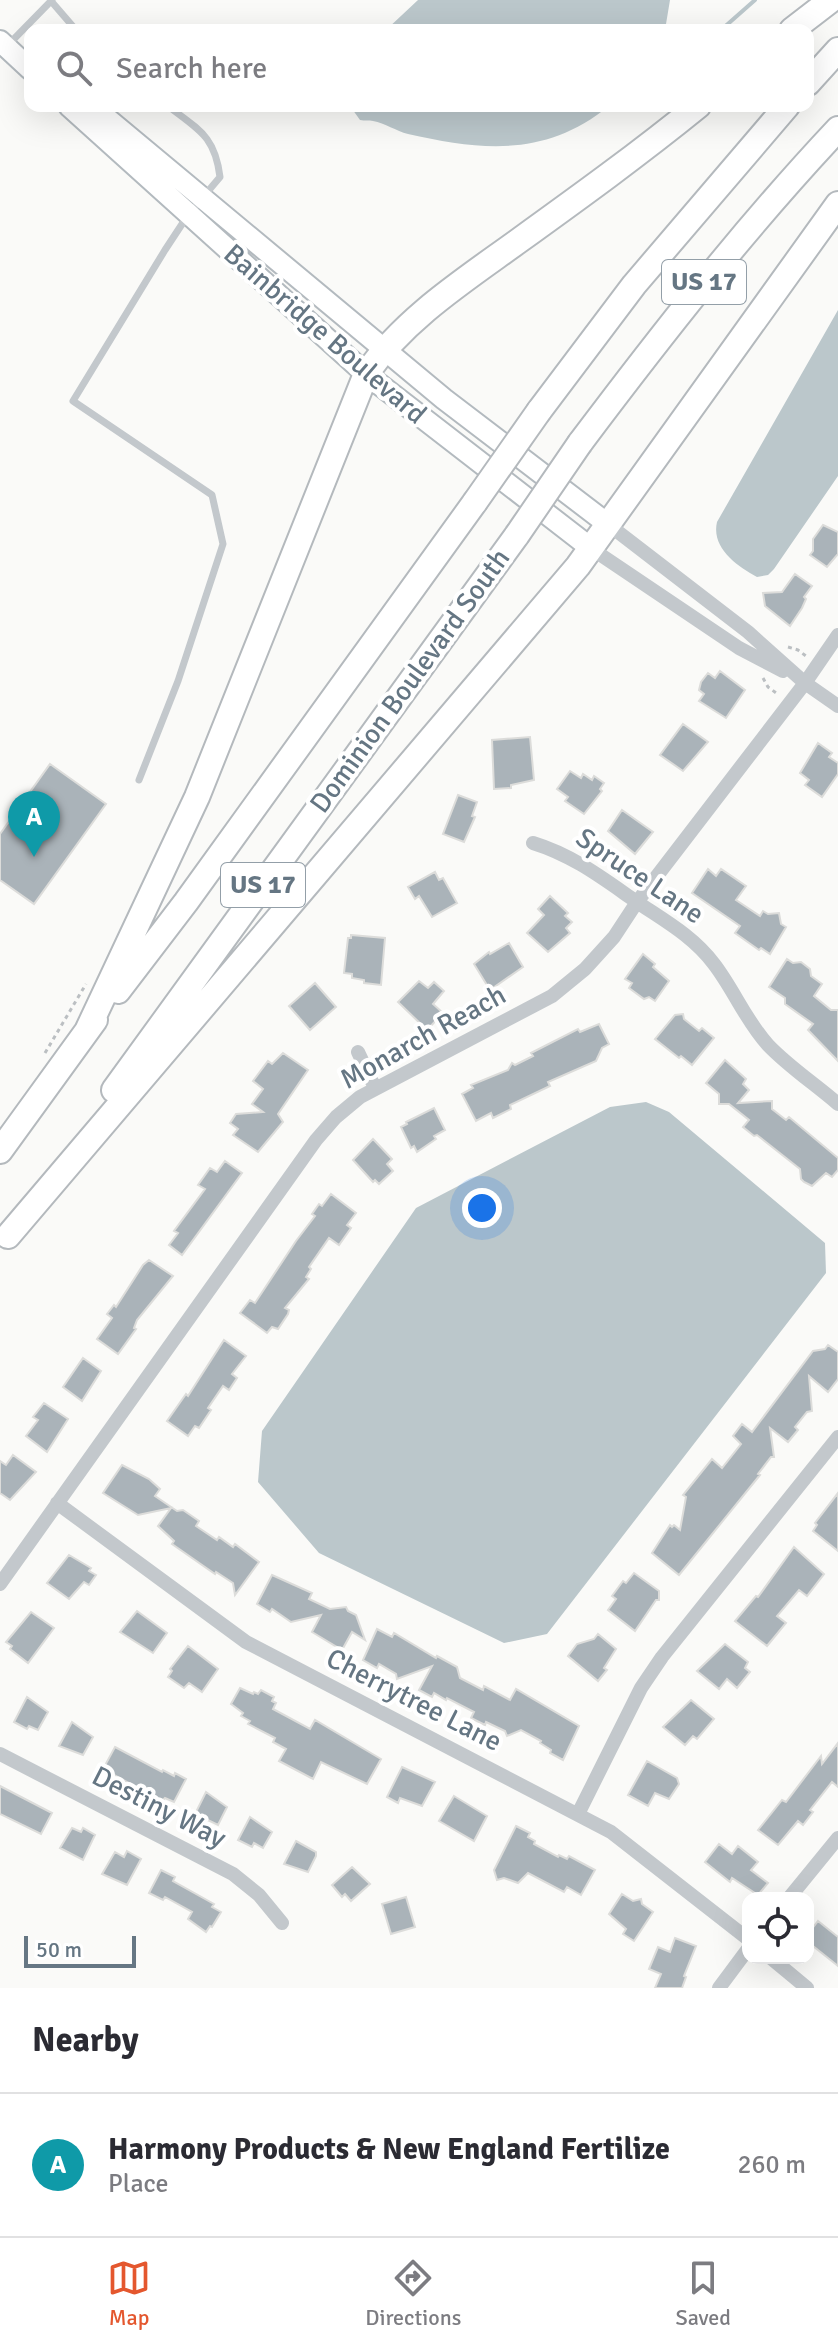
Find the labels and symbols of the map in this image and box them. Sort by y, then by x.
street label: Bainbridge Boulevard [217,237,433,431]
road number: US 17 [662,260,746,304]
street label: Dominion Boulevard South [303,542,517,820]
pin: A [8,791,60,857]
street label: Spruce Lane [570,821,710,931]
road number: US 17 [221,863,305,907]
street label: Monarch Reach [334,978,512,1096]
your location [462,1188,502,1228]
street label: Cherrytree Lane [321,1641,507,1759]
street label: Destiny Way [86,1759,232,1855]
scale bar [24,1932,136,1968]

